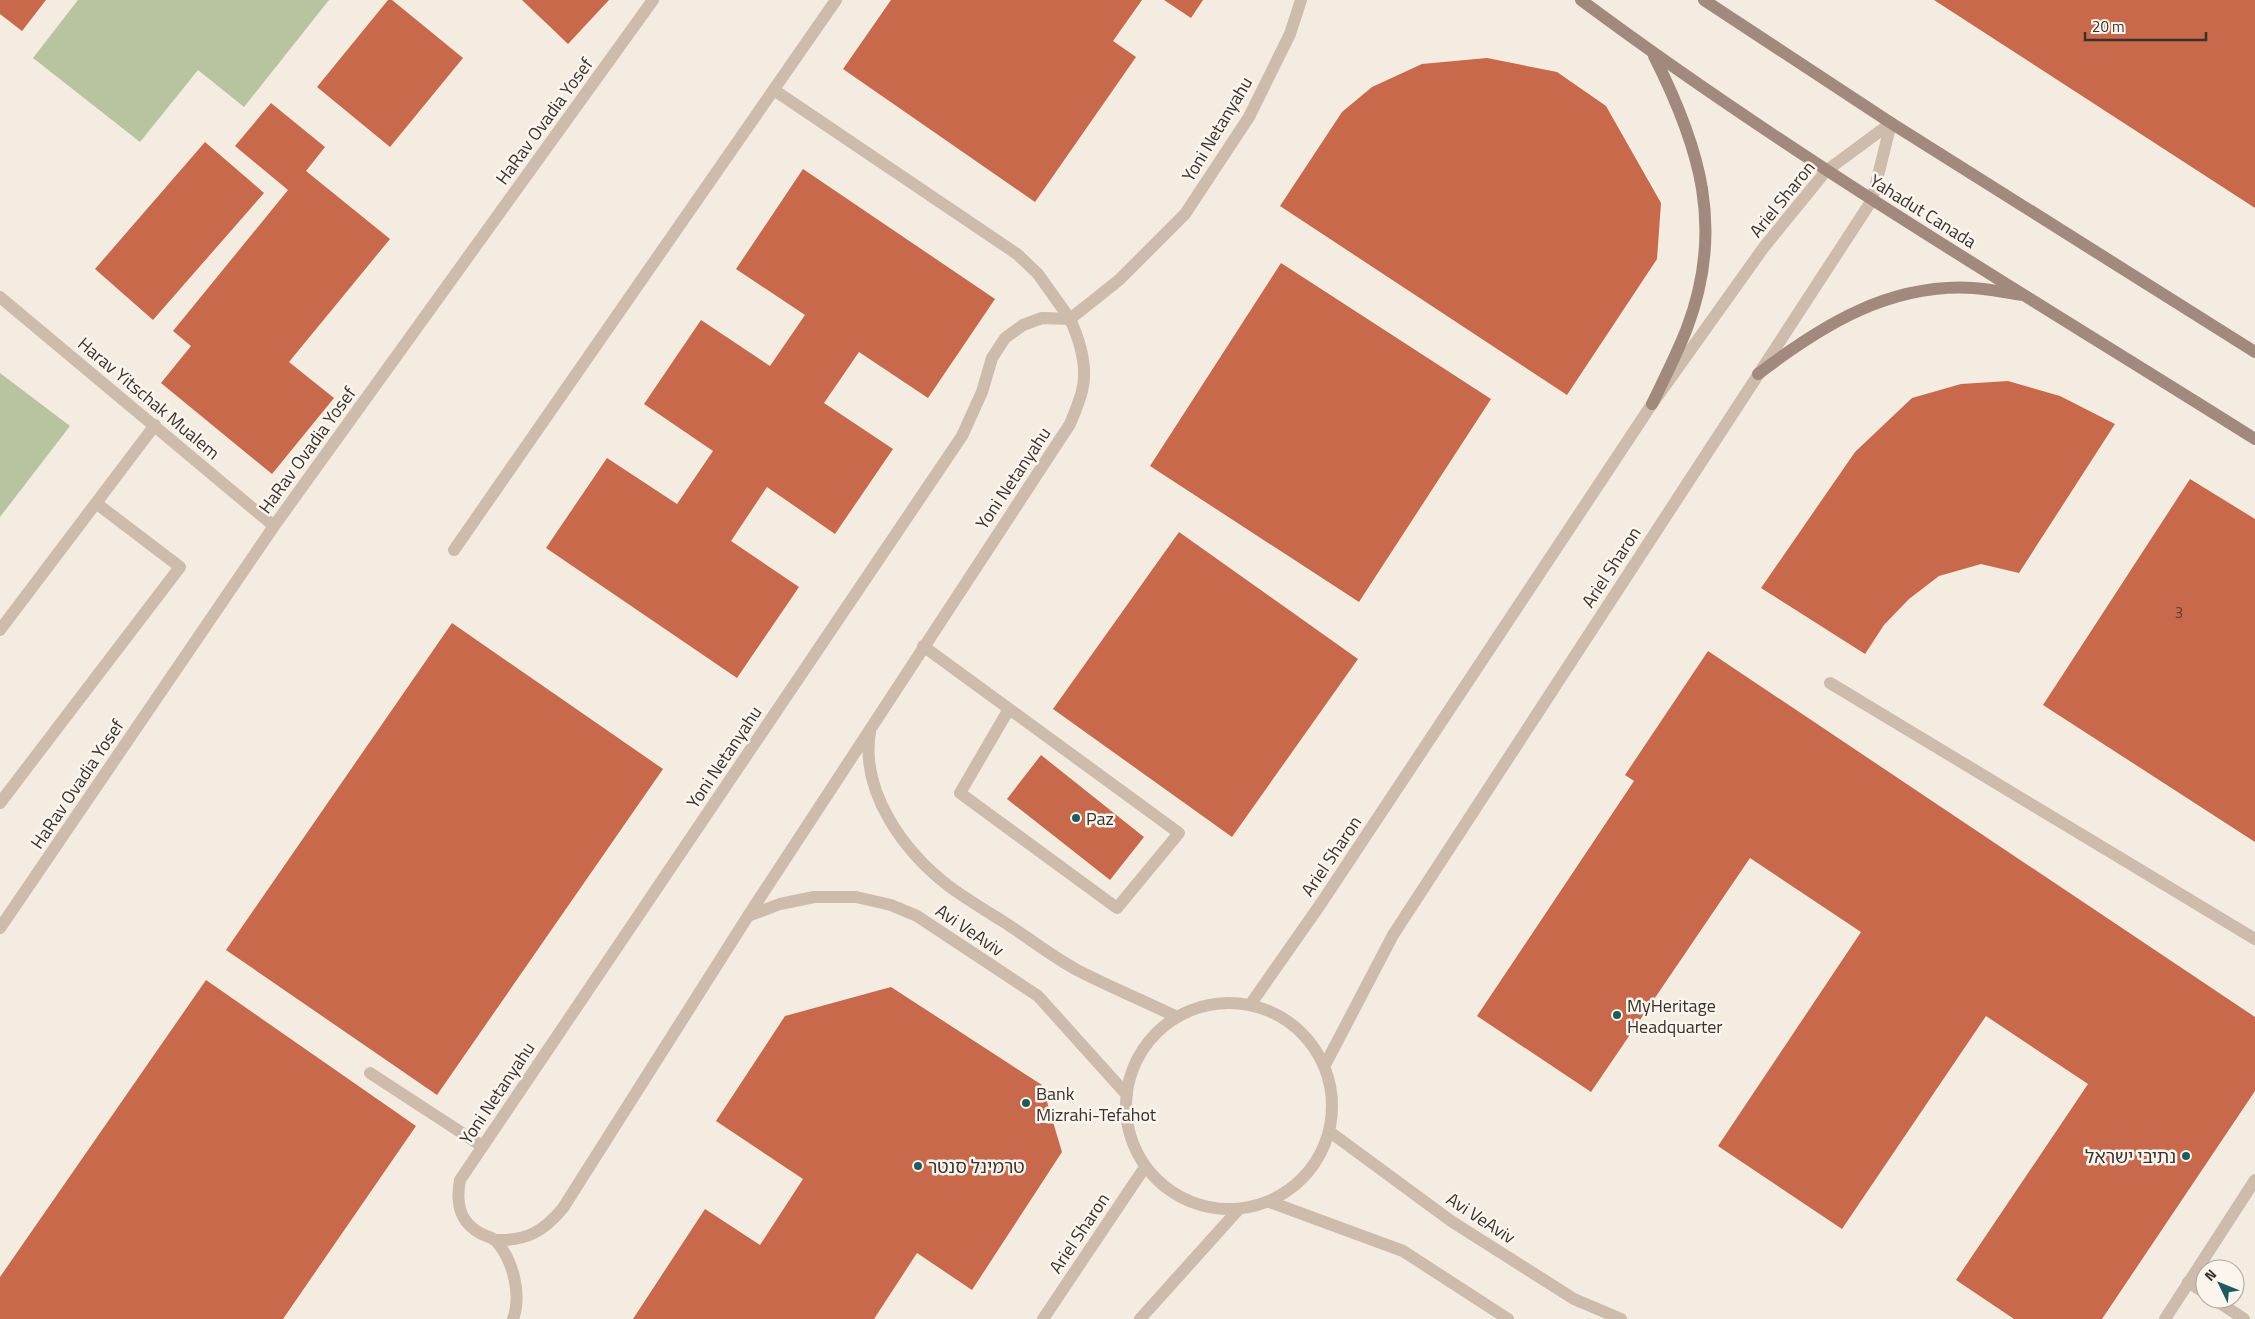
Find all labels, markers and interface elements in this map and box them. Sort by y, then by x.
scale bar [2085,10,2206,42]
text: 20 m [2092,15,2125,38]
street label: HaRav Ovadia Yosef [489,52,599,190]
street label: Yoni Netanyahu [1175,71,1259,187]
street label: Ariel Sharon [1743,155,1821,243]
street label: Yahadut Canada [1864,167,1982,255]
street label: Harav Yitschak Mualem [72,330,226,466]
street label: HaRav Ovadia Yosef [252,381,362,519]
street label: Yoni Netanyahu [969,421,1057,535]
street label: Ariel Sharon [1575,521,1647,613]
house number: 3 [2175,601,2183,624]
street label: Yoni Netanyahu [680,700,768,814]
street label: HaRav Ovadia Yosef [24,714,130,854]
place label: Paz [1086,805,1114,832]
street label: Ariel Sharon [1294,810,1368,902]
marker: Paz [1070,812,1082,824]
street label: Avi VeAviv [930,897,1010,963]
place label: MyHeritage Headquarter [1627,992,1723,1040]
marker: MyHeritage Headquarter [1611,1009,1623,1021]
street label: Yoni Netanyahu [453,1036,541,1150]
place label: Bank Mizrahi-Tefahot [1036,1080,1157,1128]
marker: Bank Mizrahi-Tefahot [1020,1097,1032,1109]
place label: נתיבי ישראל [2085,1143,2176,1170]
marker: נתיבי ישראל [2180,1150,2192,1162]
place label: טרמינל סנטר [928,1153,1025,1180]
marker: טרמינל סנטר [912,1160,924,1172]
street label: Avi VeAviv [1441,1186,1521,1251]
street label: Ariel Sharon [1042,1187,1116,1279]
north arrow [2195,1259,2245,1309]
text: N [2199,1264,2221,1286]

